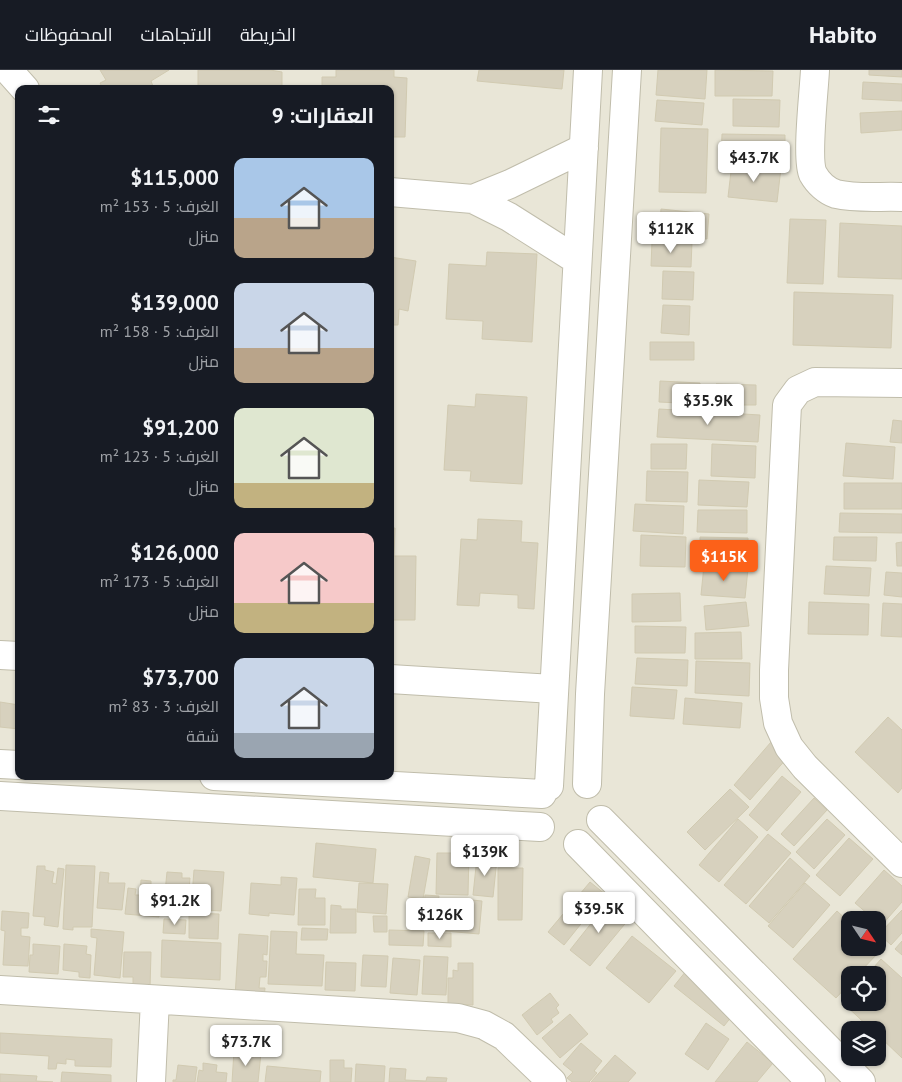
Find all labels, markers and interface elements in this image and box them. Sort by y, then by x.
text: Habito [809,19,877,50]
text: المحفوظات [25,23,113,46]
text: الاتجاهات [141,23,212,46]
text: الخريطة [240,23,296,46]
icon: filters [35,101,63,129]
text: العقارات: 9 [272,102,374,129]
pin: $43.7K [713,140,795,183]
text: $43.7K [729,147,779,167]
text: $115,000 [130,164,219,191]
icon: home [274,178,334,238]
text: الغرف: 5 · 153 m² [100,196,219,216]
pin: $112K [636,212,706,254]
text: $112K [648,218,694,238]
text: منزل [189,226,219,246]
text: $139,000 [130,289,219,316]
icon: home [274,303,334,363]
text: الغرف: 5 · 158 m² [100,321,219,341]
text: منزل [189,351,219,371]
pin: $35.9K [667,384,749,426]
text: $35.9K [683,390,733,410]
text: $91,200 [142,414,219,441]
icon: home [274,428,334,488]
text: الغرف: 5 · 123 m² [100,446,219,466]
text: منزل [189,476,219,496]
text: $126,000 [130,539,219,566]
pin: $115K [689,540,759,582]
text: $115K [701,546,747,566]
icon: home [274,553,334,613]
text: الغرف: 5 · 173 m² [100,571,219,591]
text: منزل [189,601,219,621]
text: $73,700 [142,664,219,691]
icon: home [274,678,334,738]
text: الغرف: 3 · 83 m² [108,696,219,716]
text: شقة [186,726,219,746]
pin: $139K [450,834,520,877]
text: $139K [462,841,508,861]
pin: $91.2K [134,884,216,926]
text: $91.2K [150,890,200,910]
pin: $39.5K [558,892,640,934]
pin: $126K [405,898,475,940]
text: $39.5K [574,898,624,918]
text: $126K [417,904,463,924]
north arrow [841,911,886,956]
map controls [841,911,886,1066]
button: locate [841,966,886,1011]
button: layers [841,1021,886,1066]
pin: $73.7K [205,1024,287,1067]
text: $73.7K [221,1031,271,1051]

